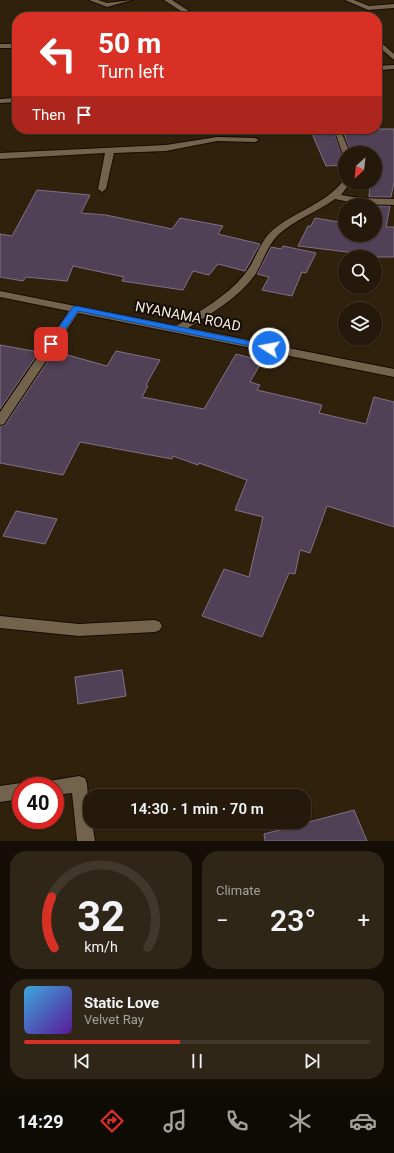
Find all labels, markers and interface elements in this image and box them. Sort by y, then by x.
text: 50 m [98,27,161,60]
icon: left [32,28,84,80]
text: Turn left [98,61,164,82]
icon: arrive [73,104,95,126]
text: Then [32,106,65,124]
north arrow [338,146,382,190]
map controls [338,146,382,346]
button: sound [338,198,382,242]
button: search [338,250,382,294]
street label: NYANAMA ROAD [134,298,242,334]
button: layers [338,302,382,346]
pin [34,327,68,361]
position arrow [248,327,290,369]
icon: arrive [40,333,62,355]
speed limit sign: 40 [12,777,64,829]
text: 14:30 · 1 min · 70 m [130,800,264,818]
text: Climate [216,883,260,898]
text: 32 [77,892,125,941]
text: 23° [270,903,316,938]
text: − [216,908,229,933]
text: + [358,908,370,933]
text: km/h [84,939,118,955]
text: Static Love [84,994,159,1012]
text: Velvet Ray [84,1012,144,1027]
icon: previous [71,1050,93,1072]
icon: pause [186,1050,208,1072]
icon: next [301,1050,323,1072]
icon: directions [98,1107,126,1135]
icon: music [161,1107,189,1135]
icon: phone [223,1107,251,1135]
icon: climate [286,1107,314,1135]
icon: car [349,1107,377,1135]
text: 14:29 [17,1111,64,1132]

